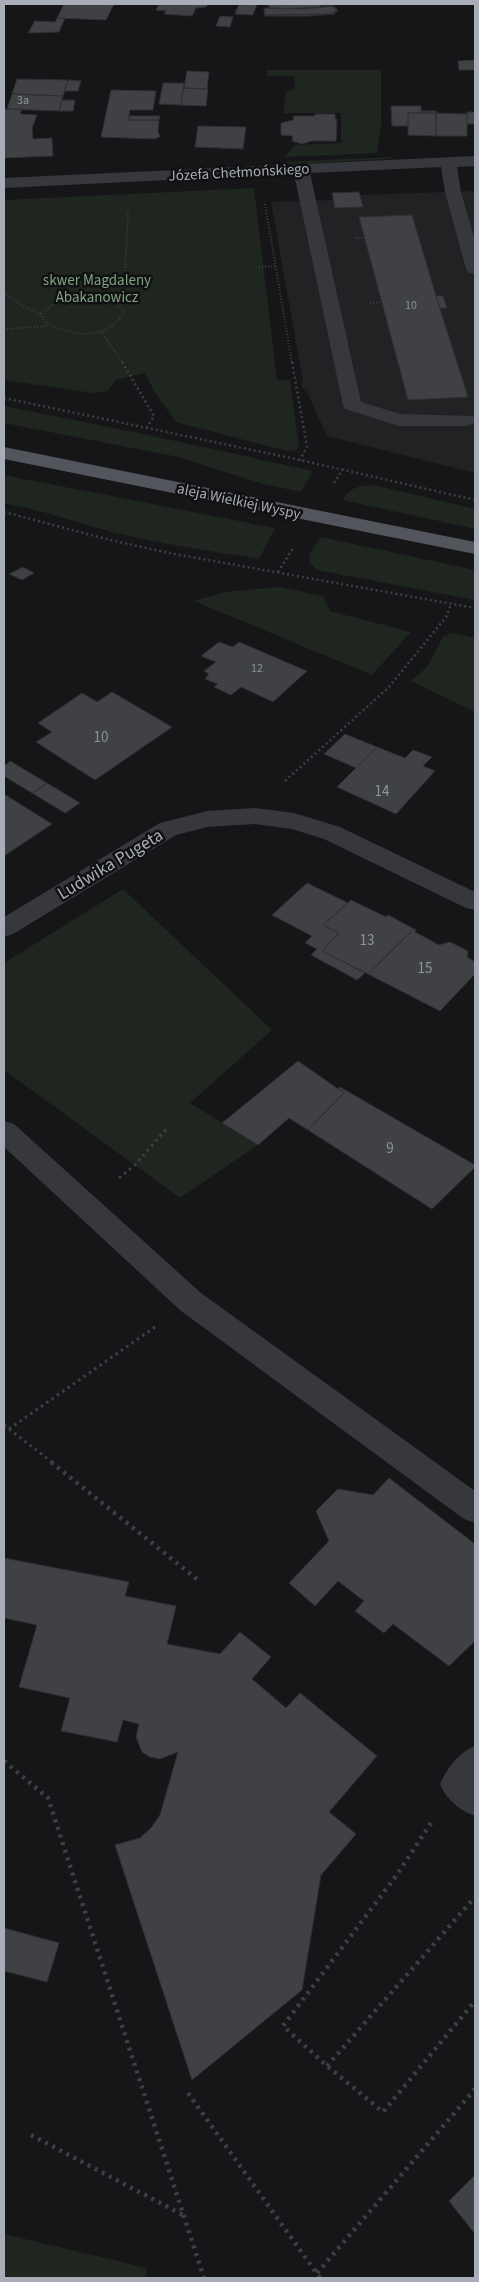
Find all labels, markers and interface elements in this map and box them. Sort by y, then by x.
house number: 3a [17,92,29,109]
street label: Józefa Chełmońskiego [168,158,310,187]
park label: skwer Magdaleny Abakanowicz [43,270,151,308]
house number: 10 [405,297,417,314]
street label: aleja Wielkiej Wyspy [175,478,302,525]
house number: 12 [251,660,263,677]
house number: 10 [94,727,108,748]
house number: 14 [375,781,390,802]
street label: Ludwika Pugeta [53,823,168,906]
house number: 13 [360,930,374,951]
house number: 15 [418,958,432,979]
house number: 9 [386,1138,394,1159]

